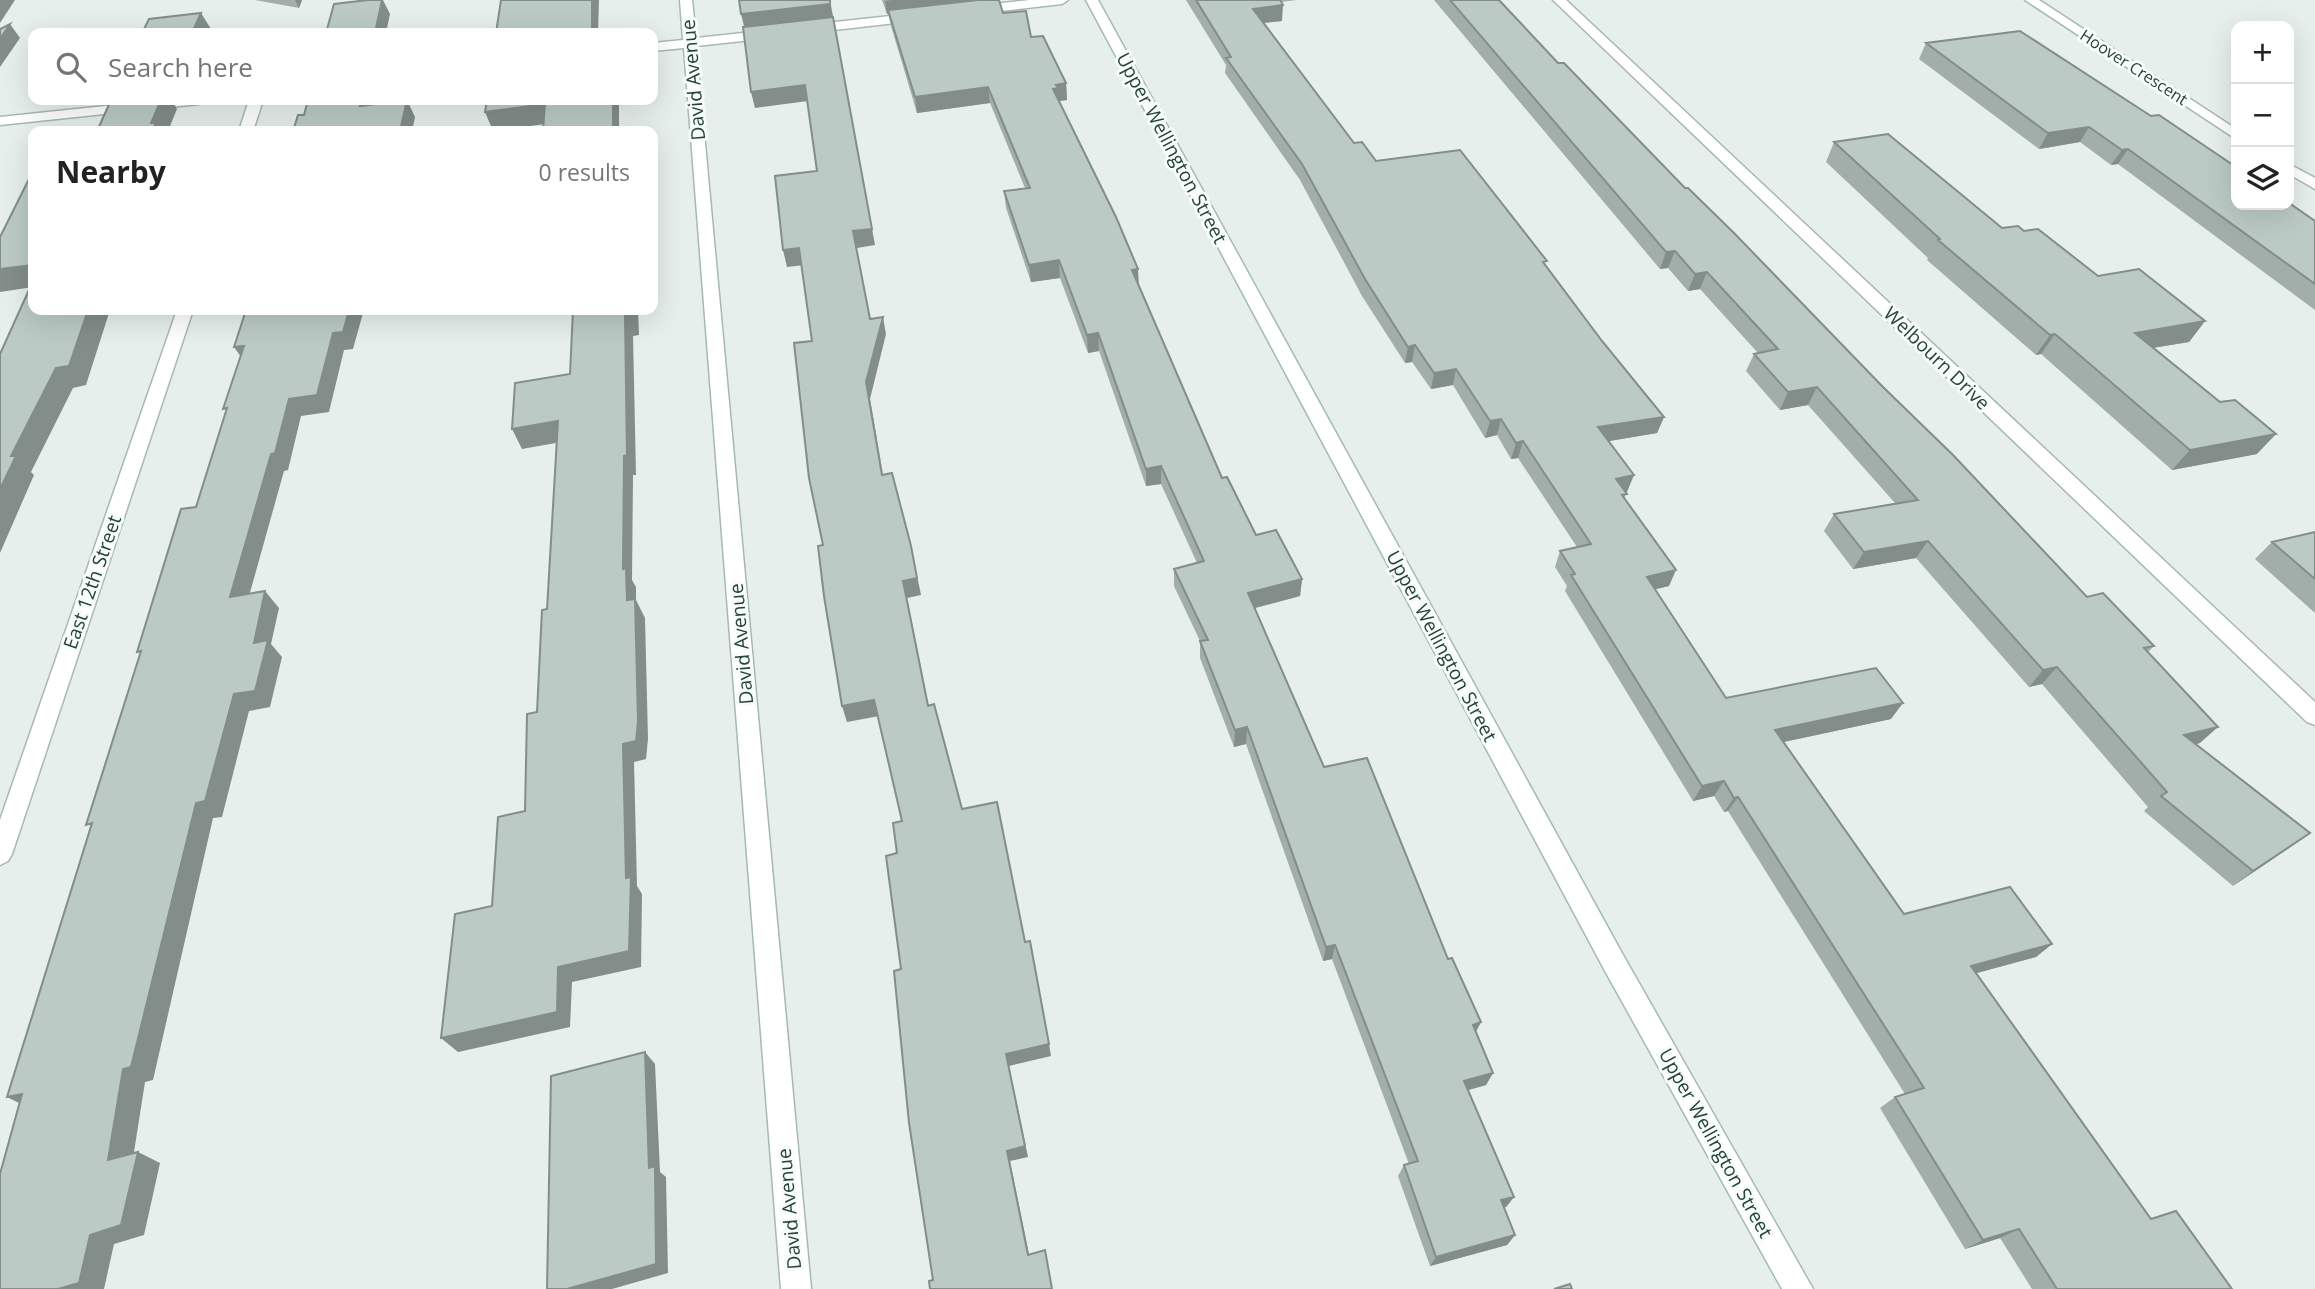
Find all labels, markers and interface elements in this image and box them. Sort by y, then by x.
street label: David Avenue [675,18,711,142]
map controls [2231,21,2294,210]
button: + [2231,21,2294,84]
street label: Hoover Crescent [2076,24,2192,110]
search box [28,28,658,105]
icon: search [52,48,90,86]
street label: Upper Wellington Street [1111,48,1234,248]
text: Search here [108,49,253,85]
button: − [2231,84,2294,147]
button: layers [2231,147,2294,210]
text: Nearby [56,151,166,192]
text: 0 results [539,156,630,188]
street label: Welbourn Drive [1878,301,1996,415]
street label: East 12th Street [57,511,127,652]
street label: Upper Wellington Street [1381,546,1504,746]
street label: David Avenue [723,582,759,706]
street label: Upper Wellington Street [1653,1044,1779,1243]
street label: David Avenue [771,1147,807,1271]

